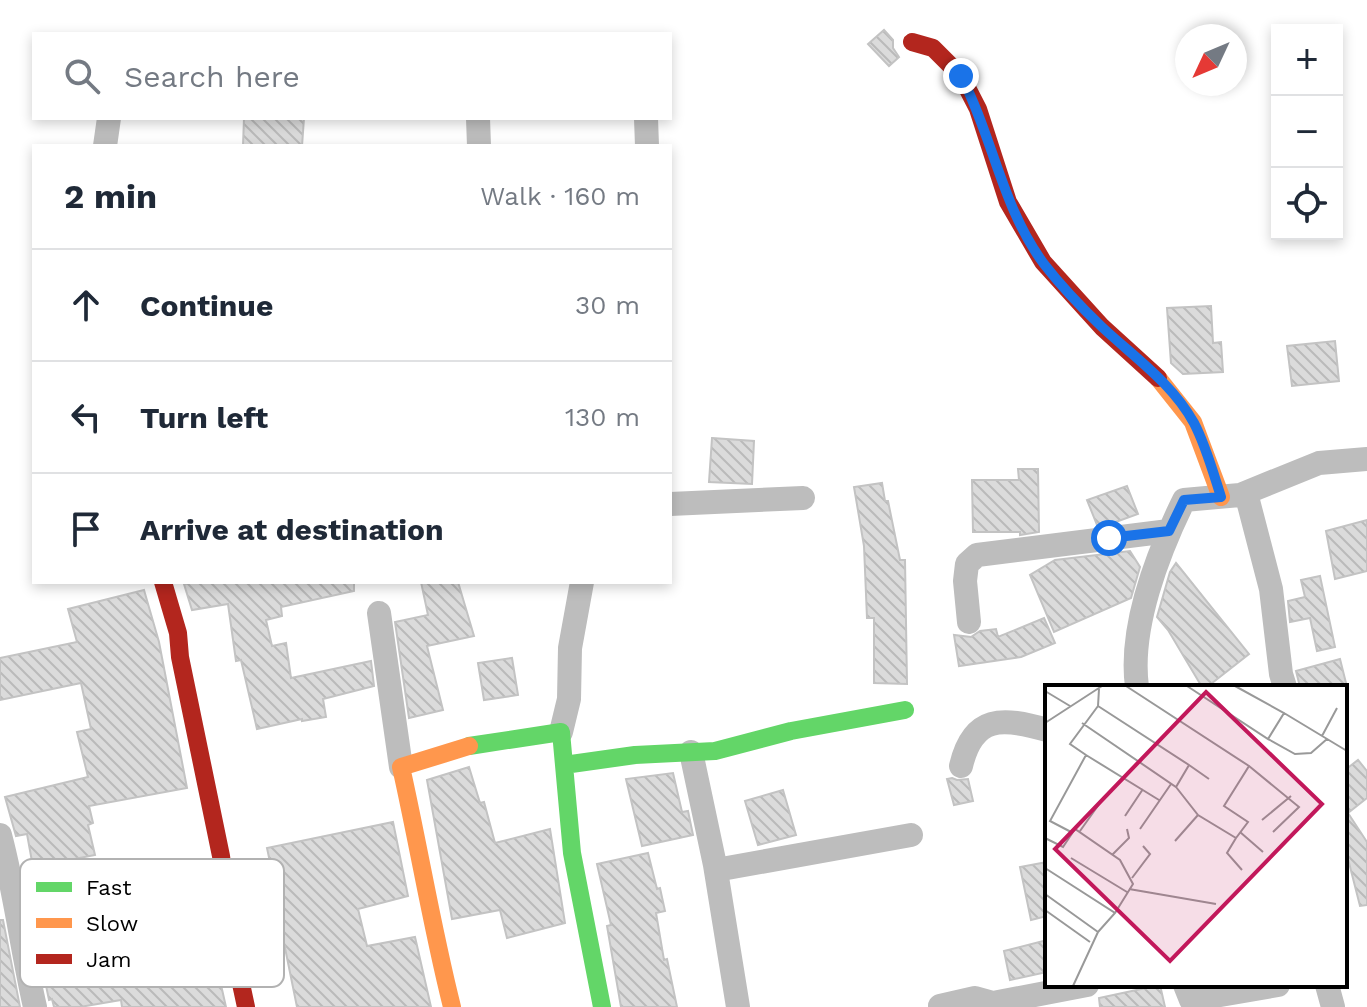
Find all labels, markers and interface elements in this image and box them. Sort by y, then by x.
north arrow [1175,24,1247,96]
map controls [1271,24,1343,240]
button: + [1271,24,1343,96]
search box [32,32,672,120]
icon: search [60,54,104,98]
route end [943,58,979,94]
text: Search here [124,59,300,94]
button: − [1271,96,1343,168]
button: locate [1271,168,1343,240]
text: 2 min [64,176,157,216]
text: Walk · 160 m [480,181,640,211]
icon: ahead [64,283,108,327]
text: Continue [140,288,273,323]
text: 30 m [575,290,640,320]
icon: left [64,395,108,439]
text: Turn left [140,400,268,435]
text: 130 m [565,402,640,432]
icon: arrive [64,507,108,551]
text: Arrive at destination [140,512,444,547]
route start [1091,520,1127,556]
inset map [1045,685,1347,987]
legend [20,859,284,987]
text: Fast [86,875,132,900]
text: Slow [86,911,138,936]
text: Jam [86,947,131,972]

